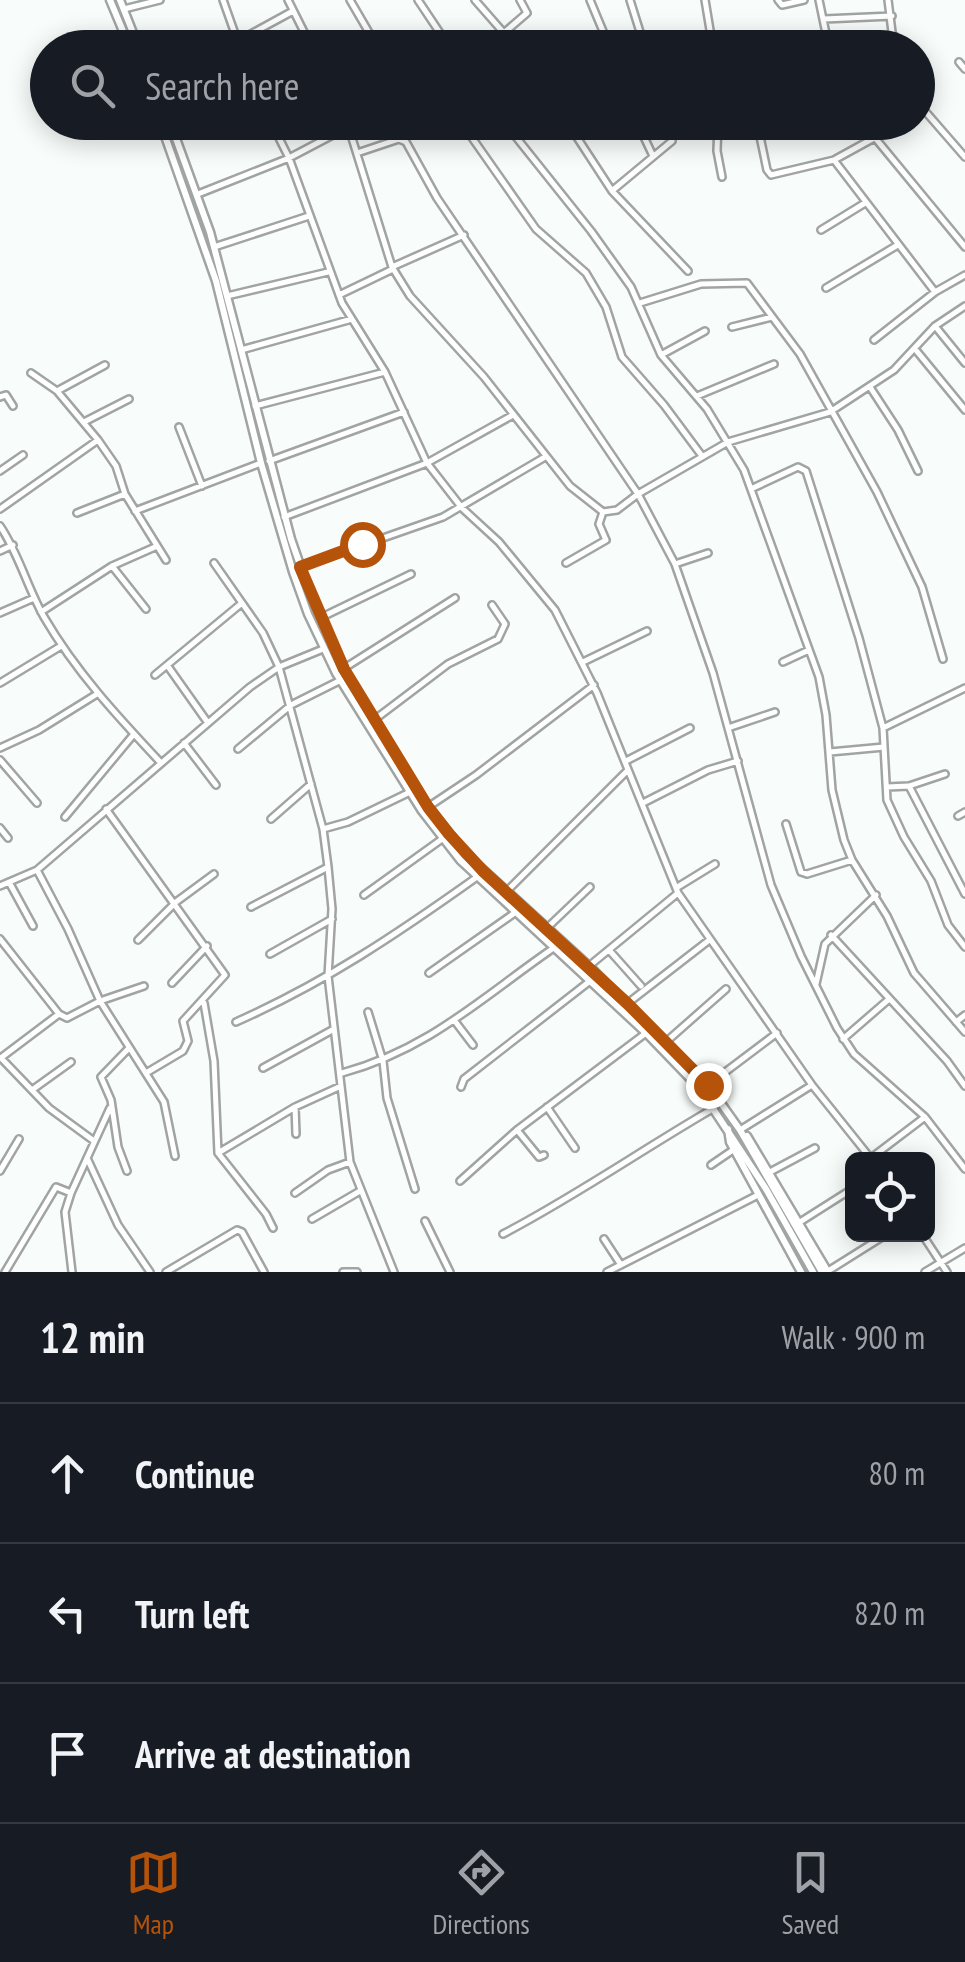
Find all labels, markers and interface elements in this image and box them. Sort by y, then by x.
search box [30,30,935,140]
icon: search [65,58,120,113]
text: Search here [145,61,299,110]
route start [340,522,386,568]
route end [686,1063,732,1109]
map controls [845,1152,935,1242]
button: locate [845,1152,935,1242]
text: 12 min [40,1310,145,1365]
text: Walk · 900 m [781,1316,925,1358]
icon: ahead [40,1446,95,1501]
text: Continue [135,1449,255,1498]
text: 80 m [869,1452,925,1494]
icon: left [40,1586,95,1641]
text: Turn left [135,1589,249,1638]
text: 820 m [854,1592,925,1634]
icon: arrive [40,1726,95,1781]
text: Arrive at destination [135,1729,411,1778]
tab: Map [126,1845,181,1942]
tab: Directions [432,1845,530,1942]
tab: Saved [781,1845,839,1942]

